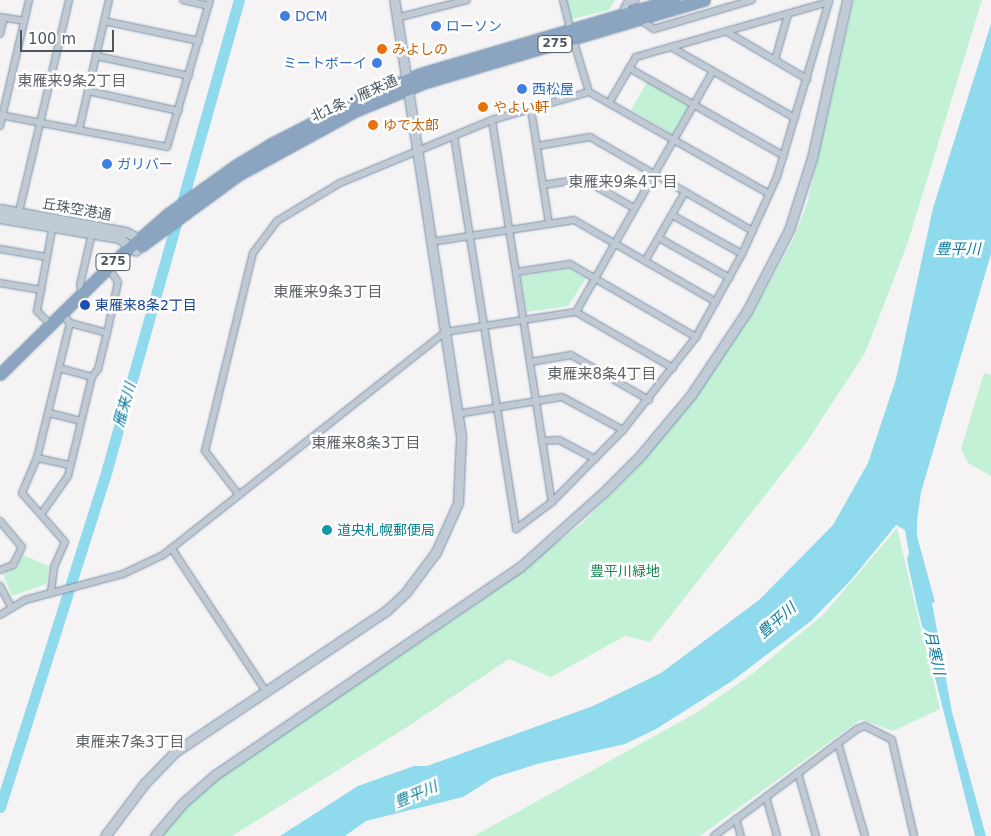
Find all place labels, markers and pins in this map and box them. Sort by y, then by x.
place label: DCM [295,8,328,24]
marker: DCM [279,10,291,22]
place label: ローソン [446,18,502,34]
marker: ローソン [430,20,442,32]
place label: みよしの [392,41,448,57]
marker: みよしの [376,43,388,55]
place label: ミートボーイ [283,55,367,71]
marker: ミートボーイ [371,57,383,69]
place label: 西松屋 [532,81,574,97]
marker: 西松屋 [516,83,528,95]
place label: やよい軒 [493,99,549,115]
marker: やよい軒 [477,101,489,113]
place label: ゆで太郎 [383,117,439,133]
marker: ゆで太郎 [367,119,379,131]
place label: ガリバー [117,156,173,172]
marker: ガリバー [101,158,113,170]
place label: 東雁来8条2丁目 [95,297,197,313]
marker: 東雁来8条2丁目 [79,299,91,311]
place label: 道央札幌郵便局 [337,522,435,538]
marker: 道央札幌郵便局 [321,524,333,536]

